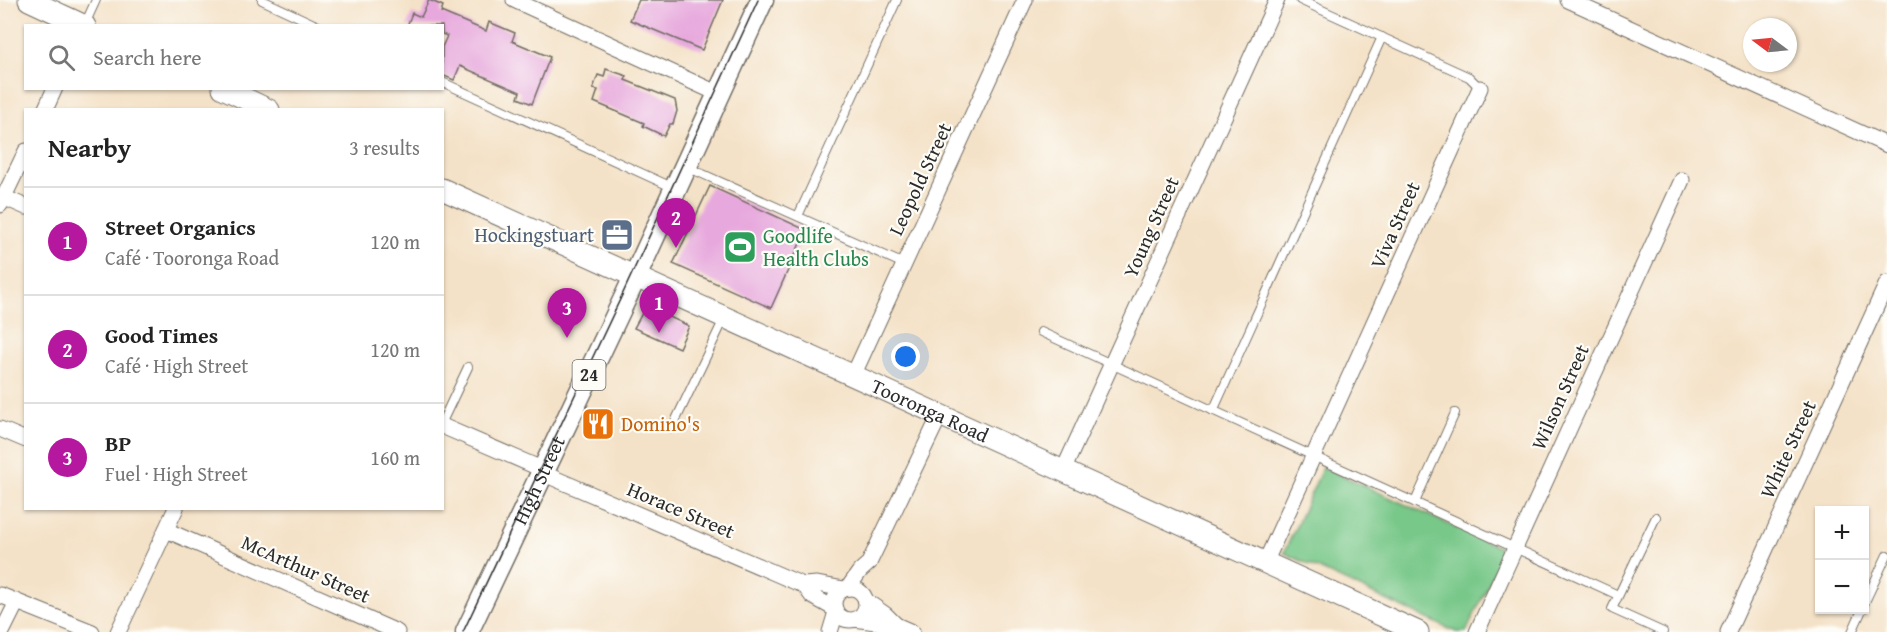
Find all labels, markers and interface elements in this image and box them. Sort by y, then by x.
north arrow [1743,18,1797,72]
search box [24,24,444,90]
icon: search [45,41,78,74]
text: Search here [93,41,202,73]
street label: Leopold Street [881,118,958,240]
text: Nearby [48,128,131,167]
text: 3 results [349,133,420,162]
street label: Young Street [1115,172,1186,282]
street label: Viva Street [1362,177,1427,273]
pin: 2 [656,198,696,248]
text: Street Organics [105,211,256,243]
office icon: Hockingstuart [599,217,635,253]
place label: Hockingstuart [474,220,594,249]
place label: Goodlife Health Clubs [763,221,869,273]
text: 1 [62,227,73,256]
text: 120 m [370,227,420,256]
sports icon: Goodlife Health Clubs [722,229,758,265]
text: Café · Tooronga Road [105,243,279,272]
pin: 1 [640,284,678,333]
pin: 3 [548,288,586,338]
text: Good Times [105,319,218,351]
text: 2 [62,335,73,364]
text: 120 m [370,335,420,364]
street label: Wilson Street [1523,339,1596,454]
your location [891,342,920,371]
text: Café · High Street [105,351,248,380]
road number: 24 [572,360,606,390]
street label: Tooronga Road [867,371,994,449]
street label: White Street [1752,395,1823,503]
restaurant icon: Domino's [580,406,616,442]
place label: Domino's [621,409,700,438]
text: BP [105,427,131,459]
street label: High Street [505,431,572,529]
text: 3 [62,443,73,472]
text: 160 m [370,443,420,472]
text: Fuel · High Street [105,459,248,488]
street label: Horace Street [623,474,739,545]
map controls [1815,506,1869,614]
button: + [1815,506,1869,560]
street label: McArthur Street [237,527,375,610]
button: − [1815,560,1869,614]

